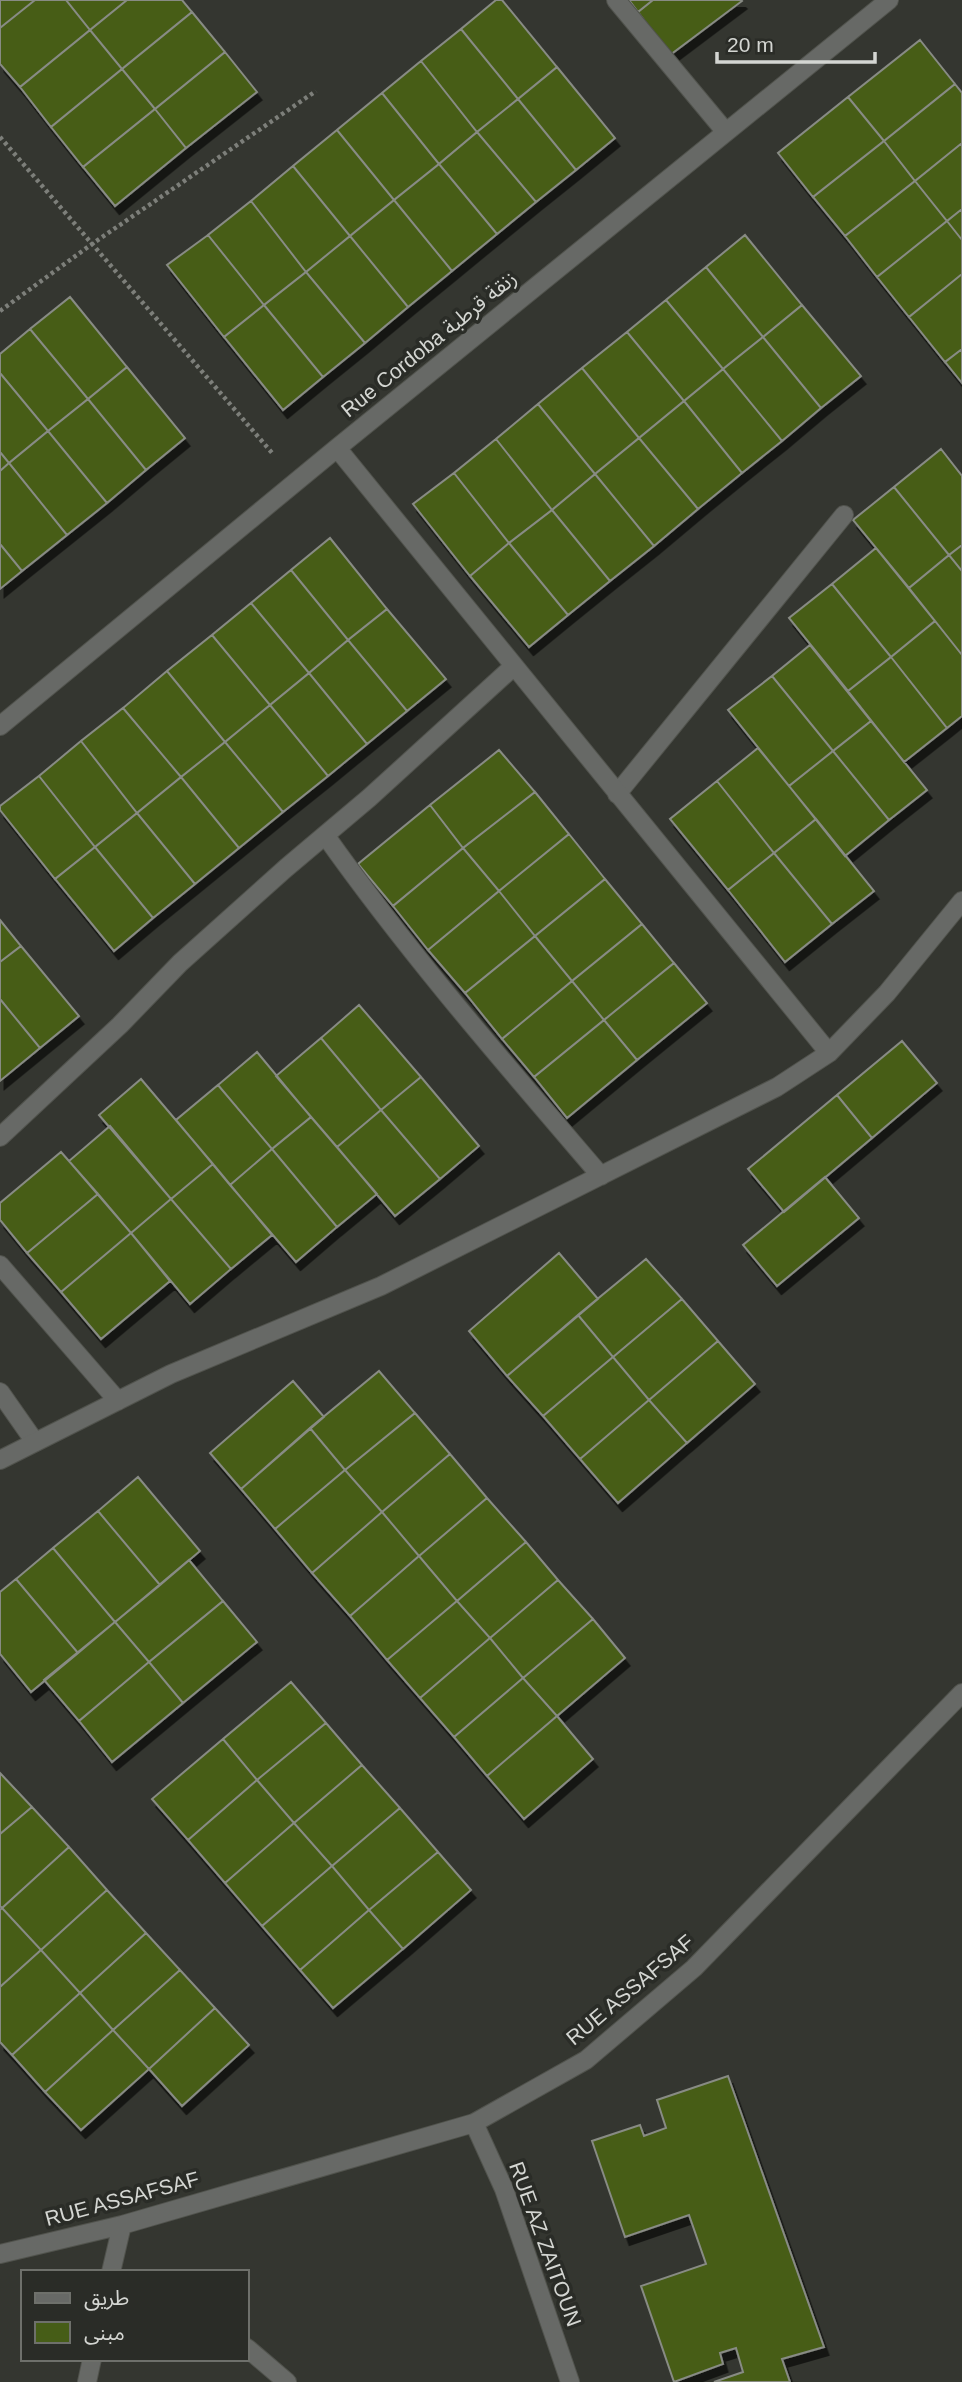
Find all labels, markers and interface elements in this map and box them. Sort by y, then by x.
scale bar [717,21,874,65]
text: 20 m [727,33,774,56]
street label: Rue Cordoba زنقة قرطبة [336,266,522,422]
street label: RUE ASSAFSAF [561,1930,698,2049]
street label: RUE AZ ZAITOUN [505,2158,586,2329]
street label: RUE ASSAFSAF [42,2167,202,2230]
legend [21,2270,248,2361]
text: طريق [84,2286,129,2311]
text: مبنى [84,2321,125,2345]

